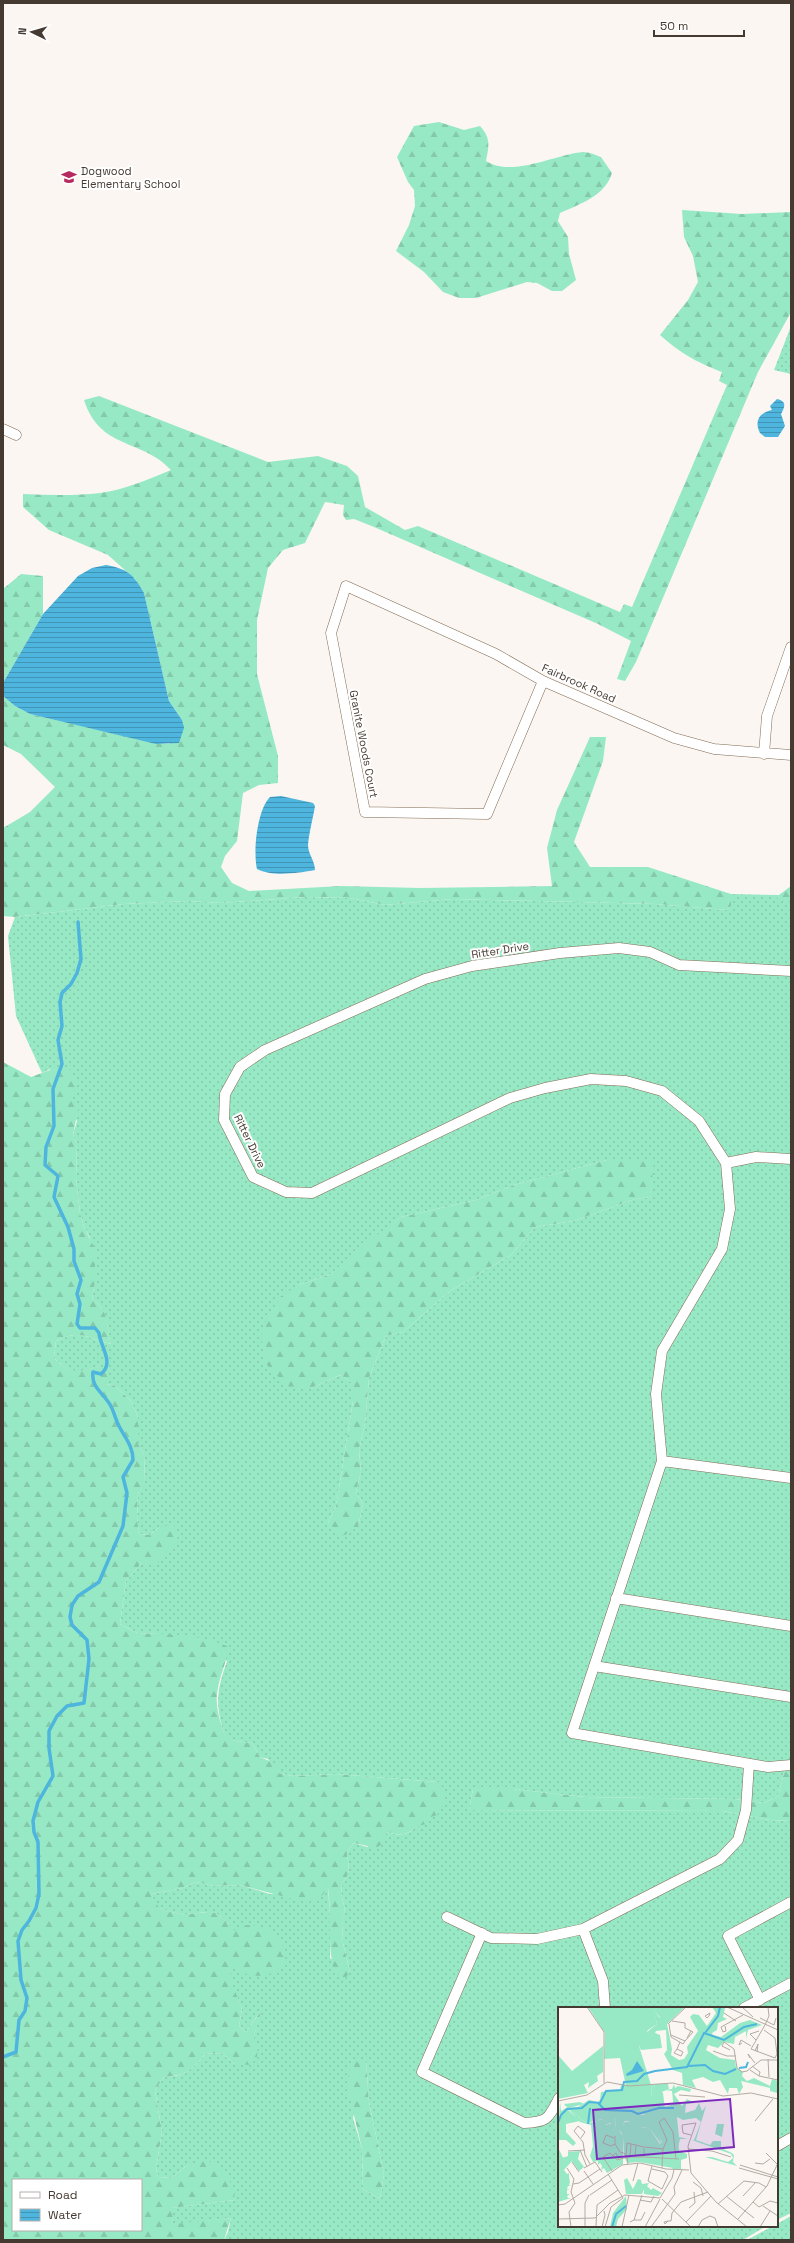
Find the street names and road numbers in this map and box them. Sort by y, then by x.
street label: Fairbrook Road [540,660,618,706]
street label: Granite Woods Court [347,689,381,799]
street label: Ritter Drive [470,939,530,961]
street label: Ritter Drive [231,1112,269,1170]

